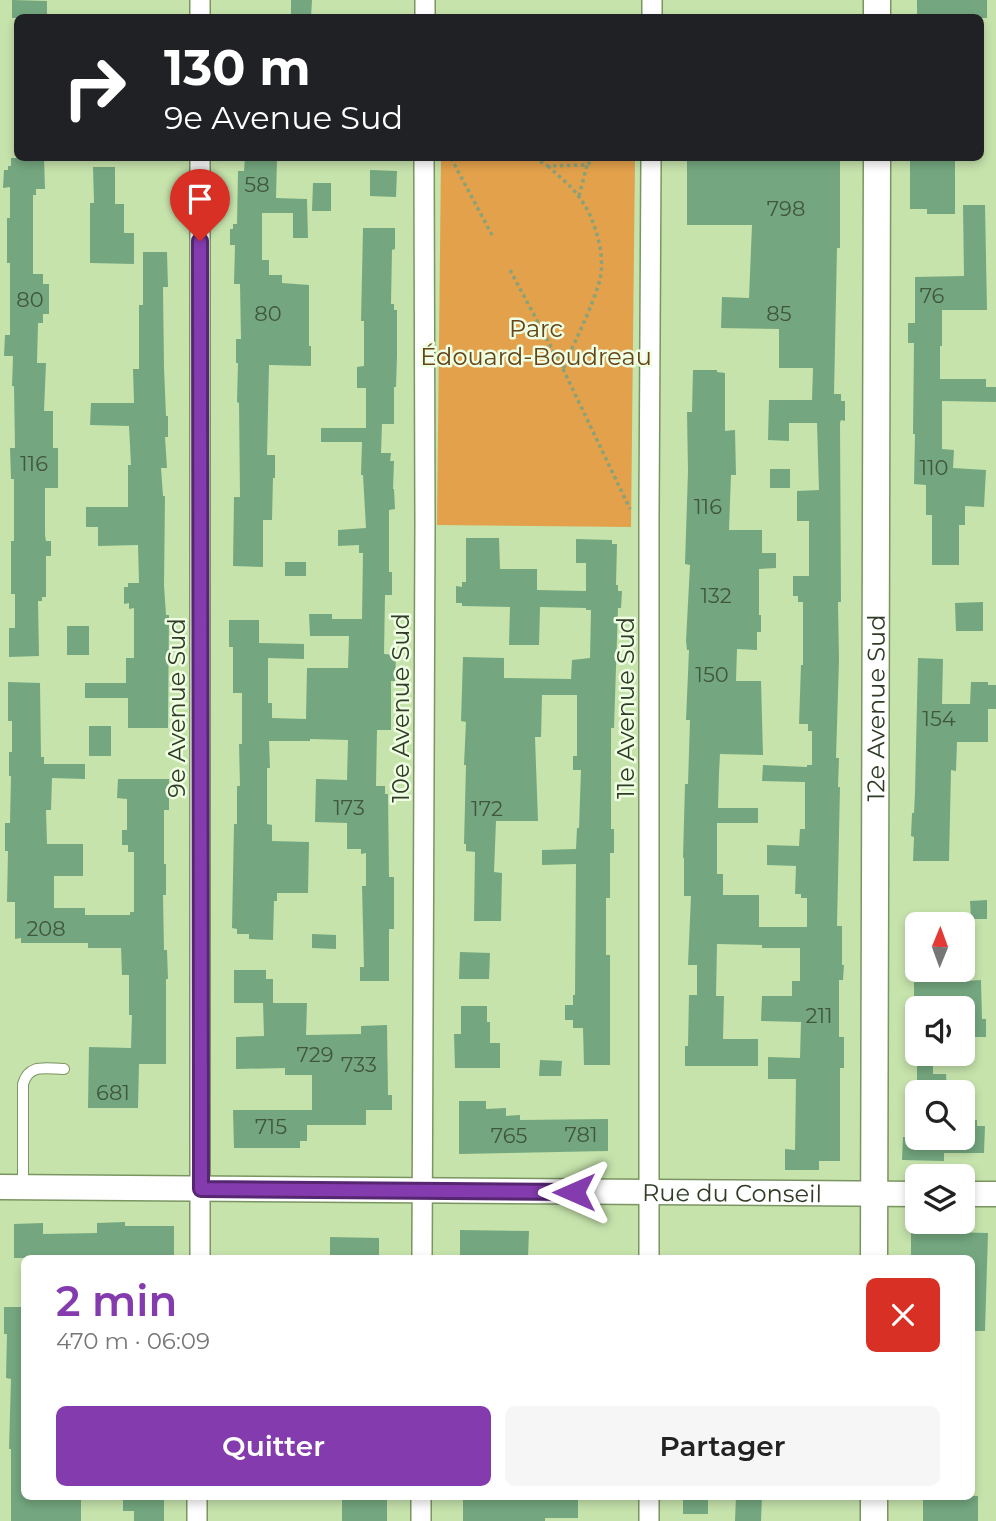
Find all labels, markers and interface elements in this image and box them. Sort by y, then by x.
text: 130 m [164,38,311,97]
icon: right [49,42,140,133]
text: 9e Avenue Sud [164,98,403,137]
pin [170,169,230,241]
house number: 58 [244,172,270,197]
icon: arrive [181,180,219,218]
house number: 798 [767,196,805,221]
house number: 76 [920,283,945,308]
house number: 80 [16,287,44,312]
house number: 80 [254,301,282,326]
house number: 85 [766,301,792,326]
park label: Parc Édouard-Boudreau [420,314,652,371]
house number: 116 [20,451,48,476]
house number: 110 [919,455,949,480]
house number: 116 [694,494,722,519]
house number: 132 [700,583,732,608]
street label: 10e Avenue Sud [386,613,415,803]
street label: 12e Avenue Sud [861,614,890,802]
street label: 11e Avenue Sud [611,617,640,799]
street label: 9e Avenue Sud [162,618,191,798]
house number: 150 [695,662,729,687]
house number: 154 [922,706,956,731]
house number: 173 [333,795,365,820]
house number: 172 [471,796,503,821]
north arrow [905,912,975,982]
map controls [905,912,975,1234]
house number: 208 [26,916,66,941]
button: sound [905,996,975,1066]
house number: 211 [805,1003,833,1028]
house number: 729 [296,1042,334,1067]
house number: 733 [341,1052,377,1077]
house number: 681 [96,1080,130,1105]
button: search [905,1080,975,1150]
house number: 715 [255,1114,287,1139]
house number: 781 [565,1122,597,1147]
house number: 765 [491,1123,527,1148]
position arrow [537,1155,611,1229]
button: layers [905,1164,975,1234]
street label: Rue du Conseil [642,1177,822,1208]
text: 2 min [56,1275,177,1327]
button: close [866,1278,940,1352]
text: 470 m · 06:09 [56,1327,210,1355]
button: Quitter [56,1406,491,1486]
button: Partager [505,1406,940,1486]

